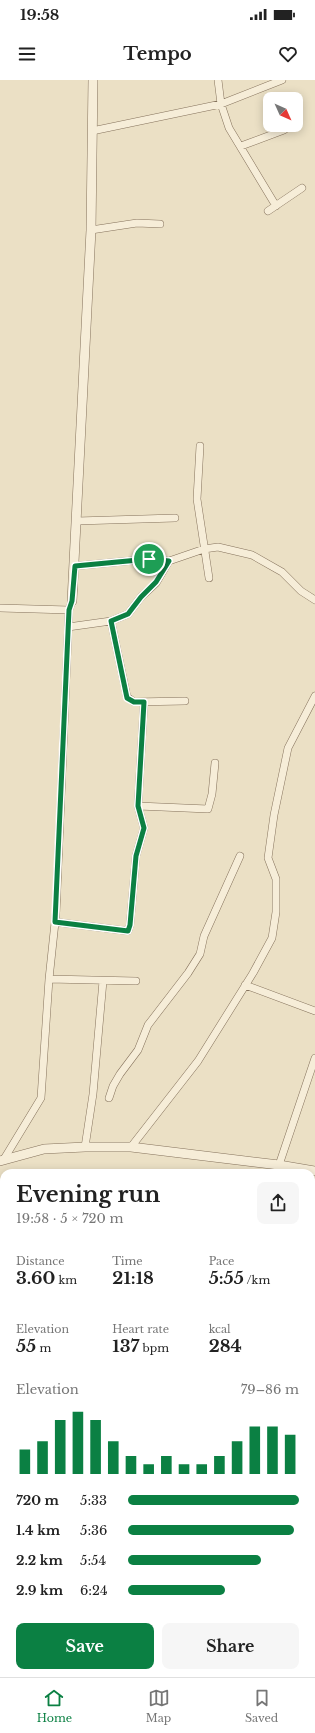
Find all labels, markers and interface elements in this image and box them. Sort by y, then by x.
text: 19:58 [20,5,59,24]
icon: menu [16,43,38,65]
text: Tempo [123,43,192,65]
icon: heart [277,43,299,65]
north arrow [263,92,303,132]
map controls [263,92,303,132]
pin [132,542,166,576]
icon: arrive [138,548,160,570]
text: Evening run [16,1181,160,1208]
button: share [257,1182,299,1224]
text: 19:58 · 5 × 720 m [16,1210,123,1227]
text: Distance [16,1254,65,1268]
text: Time [112,1254,143,1268]
text: Pace [209,1254,234,1268]
text: 3.60 [16,1268,55,1289]
text: 21:18 [112,1268,154,1289]
text: 5:55 [209,1268,244,1289]
text: km [55,1273,77,1287]
text: /km [244,1273,270,1287]
text: Elevation [16,1322,69,1336]
text: Heart rate [112,1322,169,1336]
text: kcal [209,1322,231,1336]
text: 55 [16,1336,36,1357]
text: 137 [112,1336,139,1357]
text: 284 [209,1336,242,1357]
text: m [36,1341,51,1355]
text: bpm [139,1341,169,1355]
text: Elevation [16,1381,79,1398]
text: 79–86 m [241,1381,299,1398]
text: 720 m [16,1492,59,1509]
text: 5:33 [80,1492,107,1509]
text: 1.4 km [16,1522,60,1539]
text: 5:36 [80,1522,107,1539]
text: 2.2 km [16,1552,63,1569]
text: 5:54 [80,1552,106,1569]
text: 2.9 km [16,1582,63,1599]
text: 6:24 [80,1582,108,1599]
button: Save [16,1623,154,1669]
button: Share [162,1623,299,1669]
tab: Home [37,1687,72,1725]
tab: Map [146,1687,171,1725]
tab: Saved [245,1687,278,1725]

